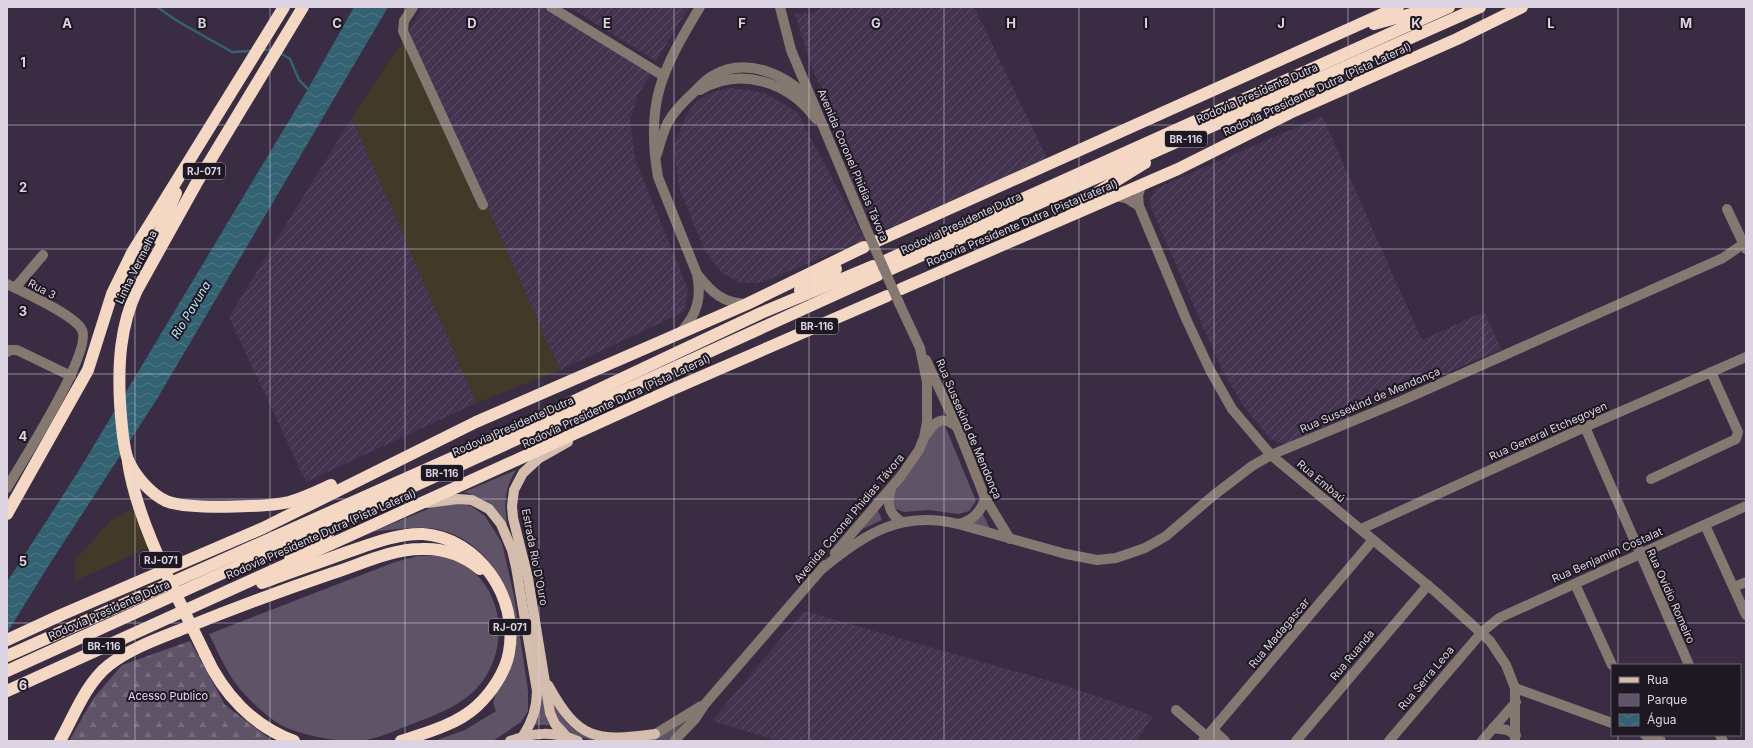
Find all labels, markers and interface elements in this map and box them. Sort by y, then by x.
text: A [62,15,72,31]
text: B [198,15,207,31]
text: C [332,15,342,31]
text: D [467,15,477,31]
text: E [603,15,611,31]
text: F [738,15,746,31]
text: G [871,15,881,31]
text: H [1006,15,1016,31]
text: I [1144,15,1148,31]
text: J [1277,15,1285,31]
text: K [1411,15,1421,31]
text: L [1547,15,1555,31]
text: M [1680,15,1692,31]
street label: Rodovia Presidente Dutra (Pista Lateral) [1221,39,1413,139]
text: 1 [20,54,26,70]
street label: Rodovia Presidente Dutra [1194,60,1320,126]
street label: Avenida Coronel Phidias Távora [814,87,892,243]
road number: BR-116 [1165,131,1207,147]
road number: RJ-071 [183,163,225,179]
street label: Rodovia Presidente Dutra (Pista Lateral) [924,176,1120,270]
text: 2 [19,179,27,195]
street label: Rodovia Presidente Dutra [898,189,1024,257]
street label: Linha Vermelha [112,228,160,306]
street label: Rua 3 [26,276,59,302]
water label: Rio Pavuna [168,278,214,341]
text: 3 [19,303,27,319]
road number: BR-116 [796,318,838,334]
street label: Rodovia Presidente Dutra (Pista Lateral) [519,351,713,451]
street label: Rua Sussekind de Mendonça [933,357,1005,501]
street label: Rua Sussekind de Mendonça [1298,364,1442,436]
street label: Rodovia Presidente Dutra [450,393,576,459]
street label: Rua General Etchegoyen [1487,399,1609,463]
text: 4 [19,428,28,444]
street label: Avenida Coronel Phidias Távora [791,451,907,585]
street label: Rua Embaú [1294,457,1348,505]
road number: BR-116 [421,465,463,481]
street label: Rodovia Presidente Dutra (Pista Lateral) [224,486,418,582]
street label: Estrada Rio D'Ouro [519,507,551,607]
street label: Rua Benjamim Costalat [1550,524,1665,586]
street label: Rua Ovídio Romeiro [1644,547,1698,646]
road number: RJ-071 [140,552,182,568]
text: 5 [19,553,27,569]
street label: Rodovia Presidente Dutra [46,577,172,643]
street label: Rua Madagascar [1246,595,1312,671]
road number: RJ-071 [489,619,531,635]
street label: Rua Ruanda [1327,627,1377,683]
road number: BR-116 [83,638,125,654]
street label: Rua Serra Leoa [1395,643,1457,713]
legend [1611,664,1741,736]
text: Rua [1647,672,1669,687]
text: 6 [19,677,27,693]
park label: Acesso Publico [128,689,208,703]
text: Parque [1647,692,1687,707]
text: Água [1647,712,1676,727]

